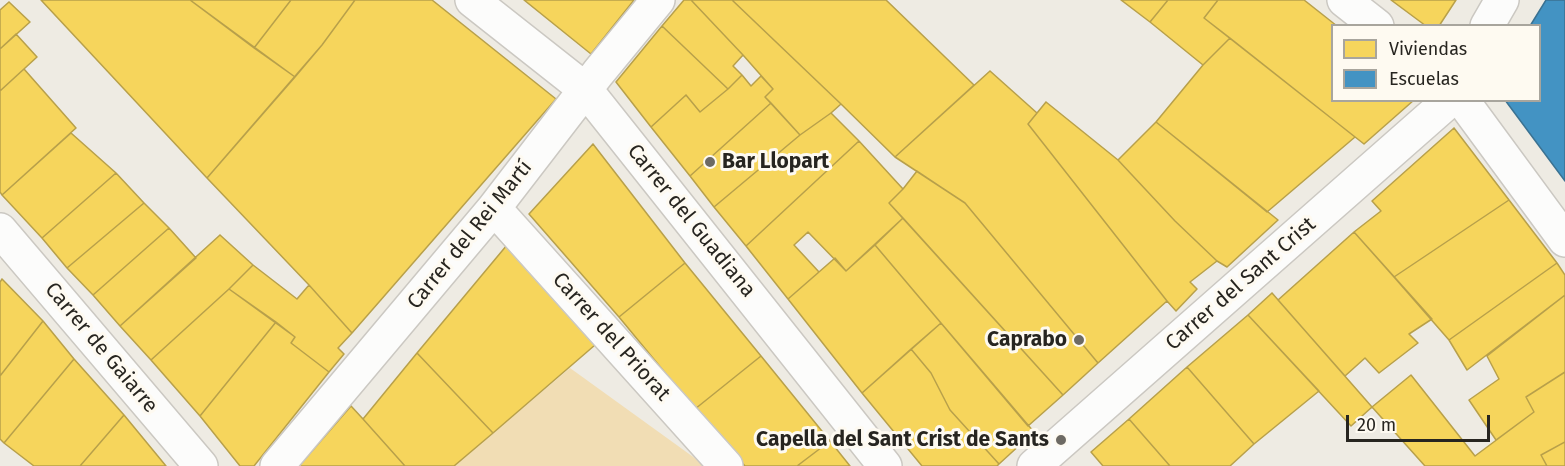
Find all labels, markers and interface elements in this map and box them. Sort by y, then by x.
legend [1331,24,1541,102]
text: Viviendas [1389,38,1467,60]
text: Escuelas [1389,68,1459,90]
street label: Carrer del Guadiana [621,139,761,303]
place label: Bar Llopart [722,149,829,175]
marker: Bar Llopart [703,155,717,169]
street label: Carrer del Rei Martí [402,156,538,314]
street label: Carrer del Sant Crist [1161,212,1321,356]
street label: Carrer del Priorat [547,268,675,406]
street label: Carrer de Gaiarre [39,278,163,418]
place label: Caprabo [987,327,1067,353]
marker: Caprabo [1072,333,1086,347]
scale bar [1349,403,1493,441]
text: 20 m [1357,414,1396,436]
place label: Capella del Sant Crist de Sants [756,427,1049,453]
marker: Capella del Sant Crist de Sants [1054,433,1068,447]

